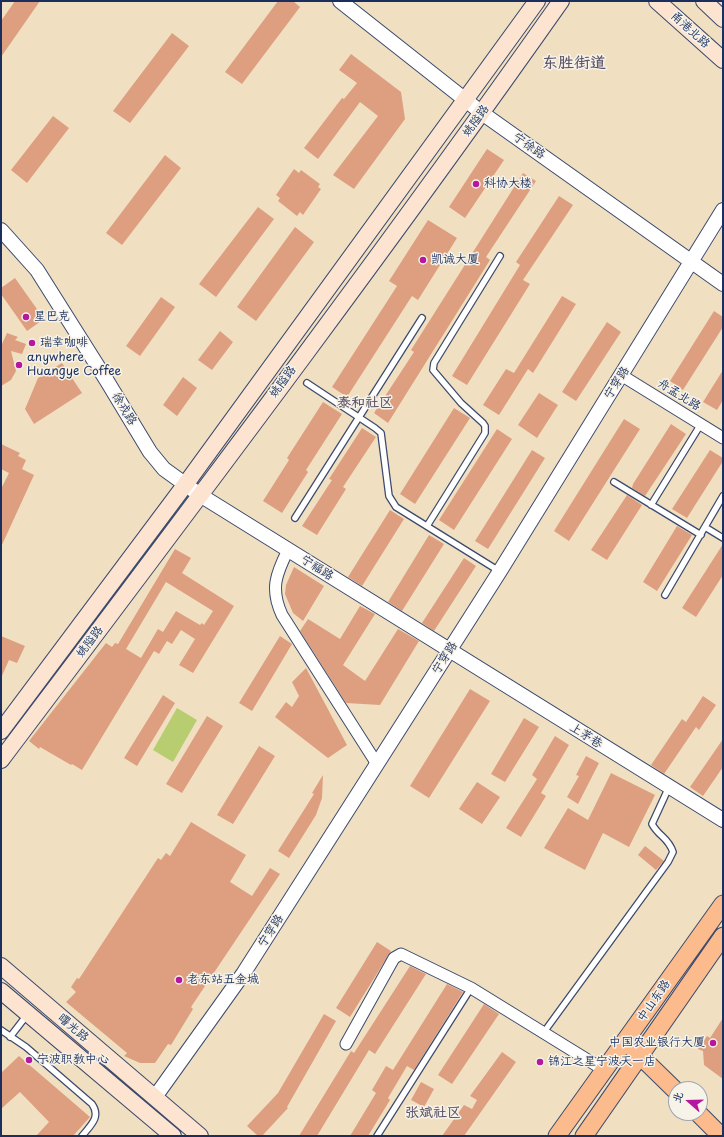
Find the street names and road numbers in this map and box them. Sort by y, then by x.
street label: 甬港北路 [667,9,713,51]
street label: 姚隘路 [460,102,492,140]
street label: 宁徐路 [510,130,548,162]
street label: 姚隘路 [267,363,299,401]
street label: 宁穿路 [601,364,633,402]
street label: 舟孟北路 [655,376,703,414]
street label: 徐戎路 [109,390,139,428]
street label: 宁福路 [298,552,336,584]
street label: 姚隘路 [73,623,107,661]
street label: 宁穿路 [429,639,461,677]
street label: 上茅巷 [567,720,605,752]
street label: 宁穿路 [255,912,287,950]
street label: 中山东路 [634,977,674,1025]
street label: 曙光路 [55,1011,91,1045]

